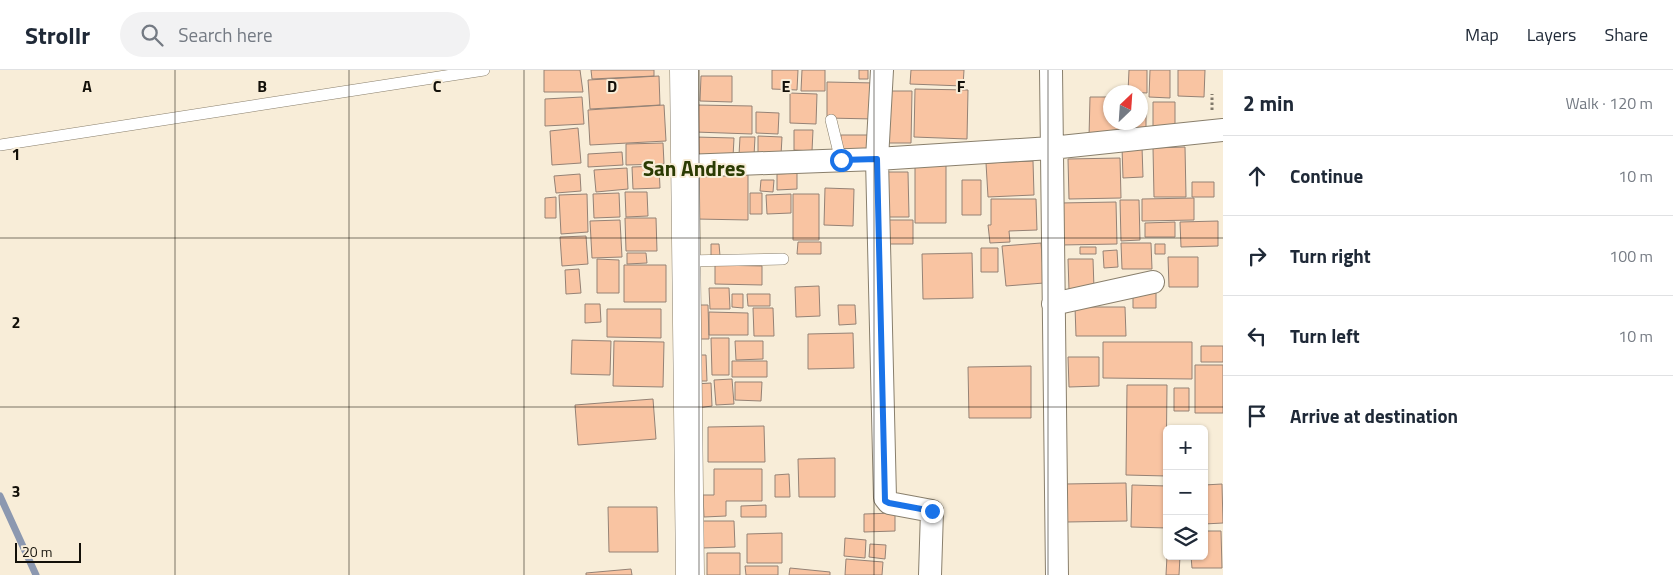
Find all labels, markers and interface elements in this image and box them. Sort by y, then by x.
search box [120,12,470,57]
text: Strollr [25,17,90,53]
text: Search here [178,20,273,49]
icon: search [138,21,166,49]
text: Map [1465,21,1499,48]
text: Layers [1527,21,1576,48]
text: Share [1604,21,1648,48]
text: A [82,74,92,98]
text: B [257,74,267,98]
text: C [433,74,442,98]
text: D [607,74,617,98]
text: E [782,74,791,98]
text: F [957,74,966,98]
north arrow [1103,85,1148,130]
text: 2 min [1243,87,1294,119]
text: Walk · 120 m [1565,91,1653,115]
text: 1 [12,142,20,166]
route start [830,149,853,172]
district label: San Andres [643,152,745,184]
text: Continue [1290,161,1363,190]
icon: ahead [1243,162,1271,190]
text: 10 m [1618,164,1653,188]
text: Turn right [1290,241,1371,270]
icon: right [1243,242,1271,270]
text: 100 m [1609,244,1653,268]
text: 2 [12,310,20,334]
text: Turn left [1290,321,1360,350]
icon: left [1243,322,1271,350]
text: 10 m [1618,324,1653,348]
text: Arrive at destination [1290,401,1458,430]
icon: arrive [1243,402,1271,430]
map controls [1163,425,1208,560]
button: + [1163,425,1208,470]
button: − [1163,470,1208,515]
text: 3 [12,479,20,503]
route end [921,500,944,523]
button: layers [1163,515,1208,560]
scale bar [15,540,81,563]
text: 20 m [22,541,52,562]

